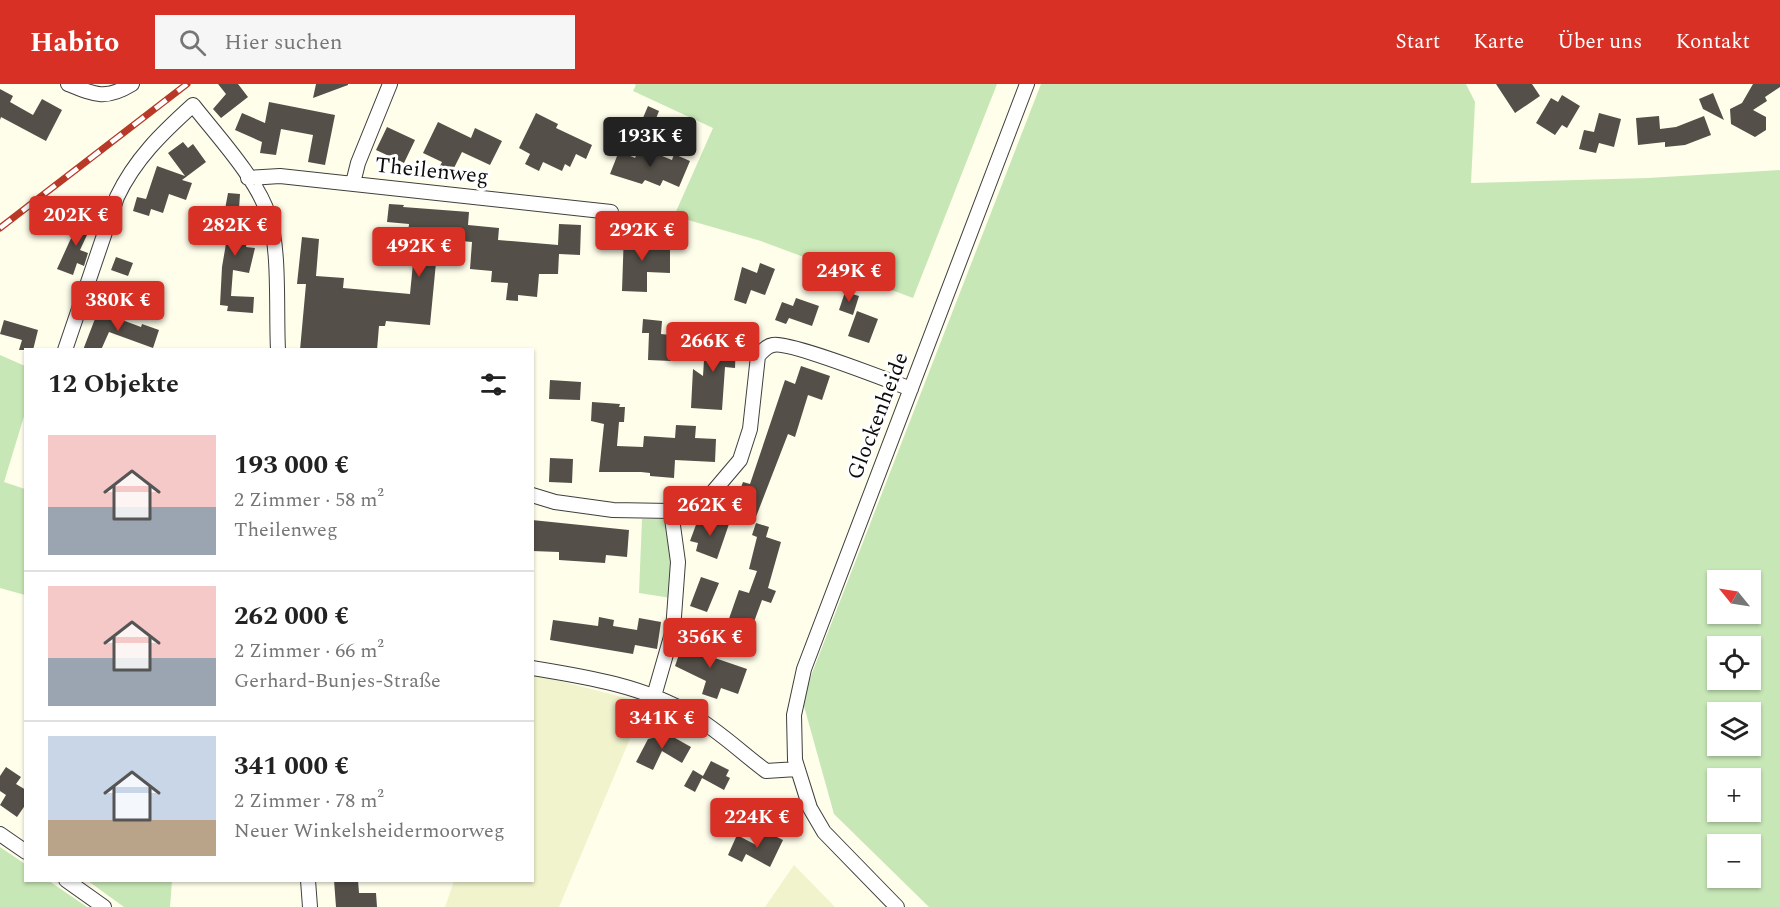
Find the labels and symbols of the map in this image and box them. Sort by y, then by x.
pin: 193K € [601,117,699,168]
street label: Theilenweg [374,149,490,193]
pin: 202K € [27,196,125,247]
pin: 282K € [186,206,284,257]
pin: 292K € [593,211,691,262]
pin: 492K € [370,227,468,278]
pin: 249K € [800,252,898,303]
pin: 380K € [69,281,167,332]
pin: 266K € [664,322,762,373]
street label: Glockenheide [839,347,917,485]
pin: 262K € [661,486,759,537]
north arrow [1707,570,1761,624]
pin: 356K € [661,618,759,669]
pin: 341K € [613,699,711,750]
pin: 224K € [708,798,806,849]

